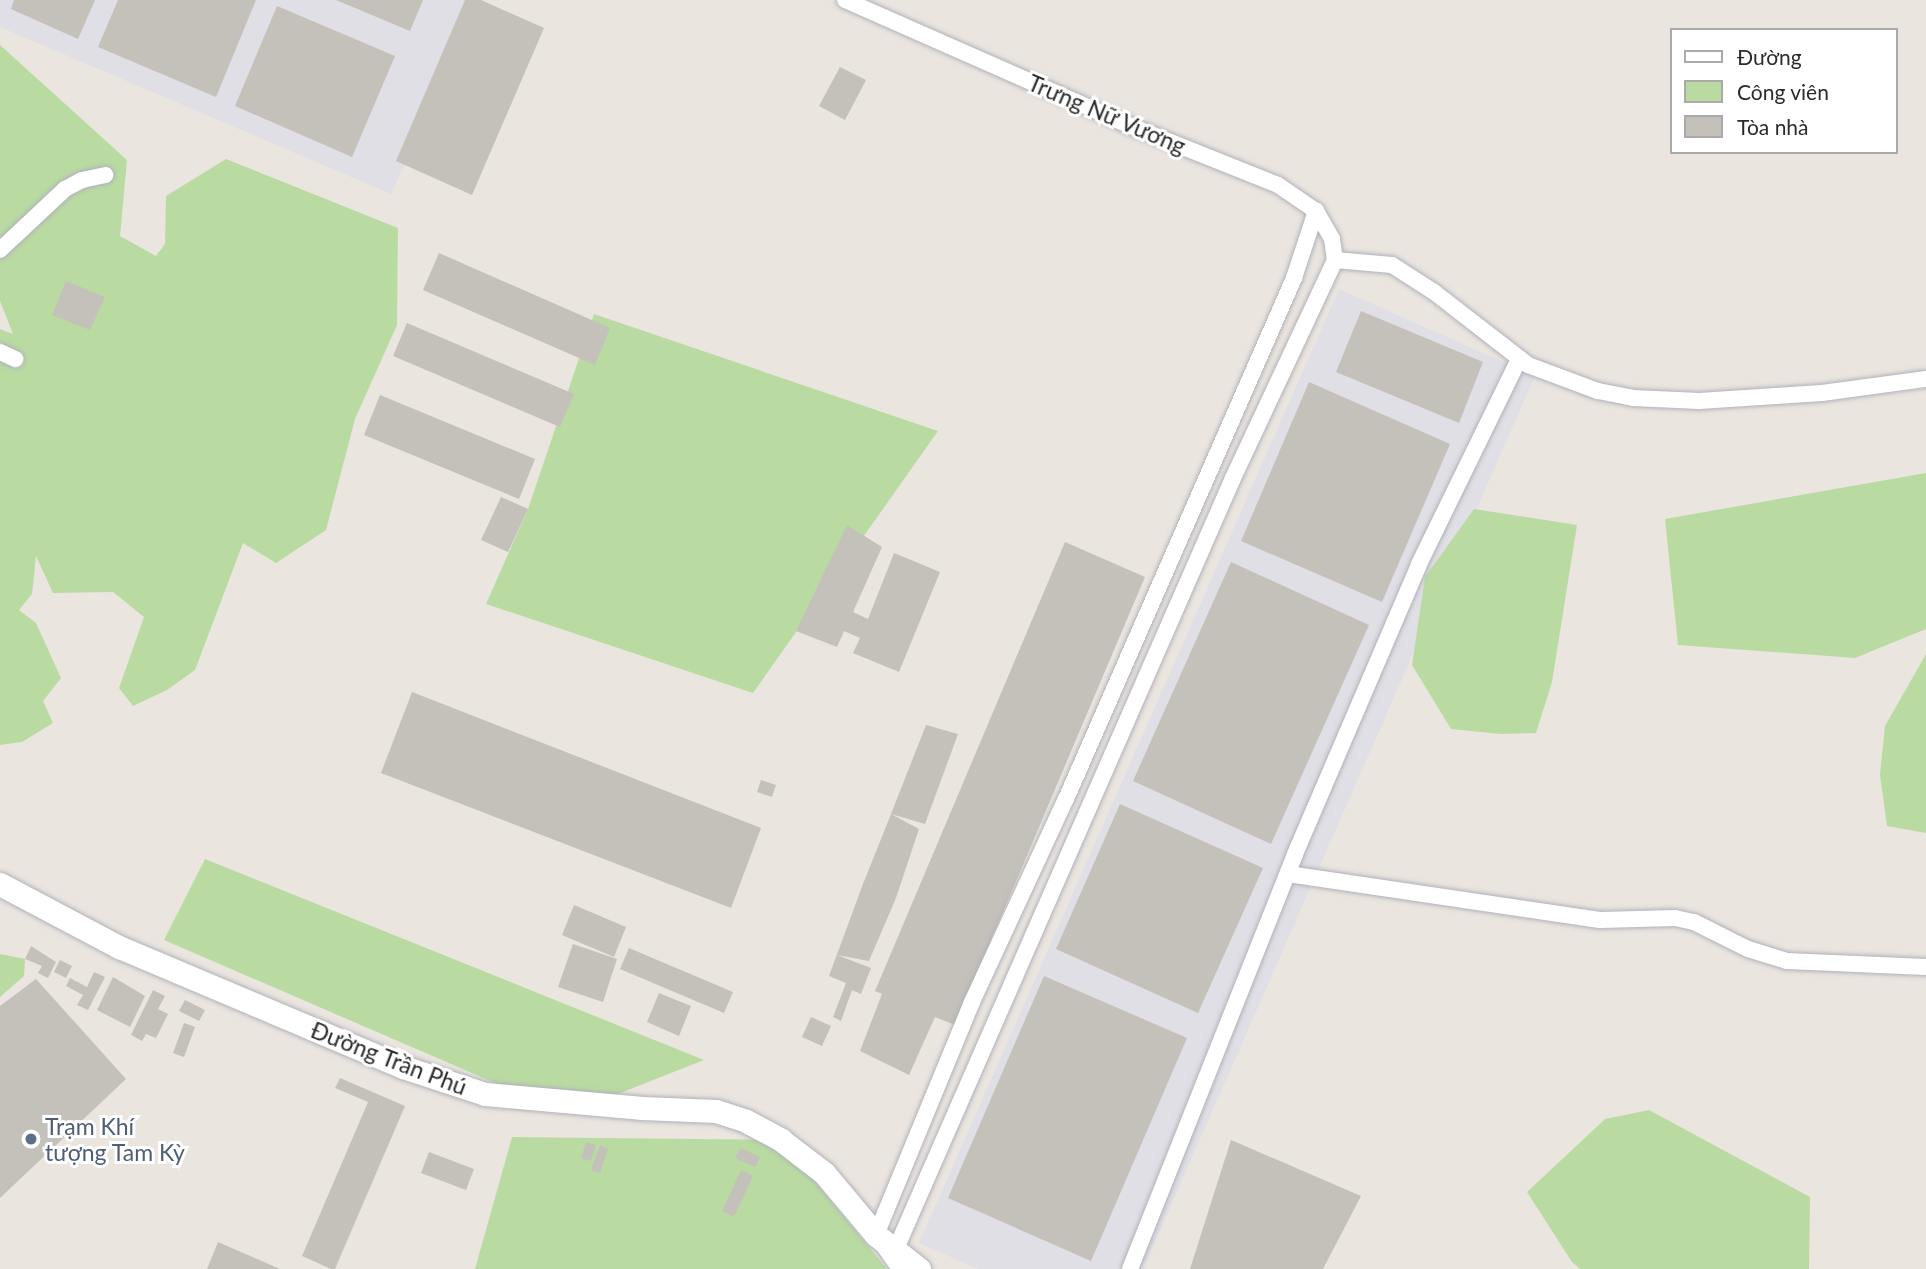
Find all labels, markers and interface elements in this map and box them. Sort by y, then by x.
legend [1671,28,1898,154]
text: Đường [1737,44,1802,69]
street label: Trưng Nữ Vương [1023,68,1191,160]
text: Công viên [1737,79,1829,104]
text: Tòa nhà [1737,114,1809,139]
street label: Đường Trần Phú [307,1015,471,1101]
place label: Trạm Khí tượng Tam Kỳ [45,1112,186,1166]
marker: Trạm Khí tượng Tam Kỳ [23,1131,39,1147]

